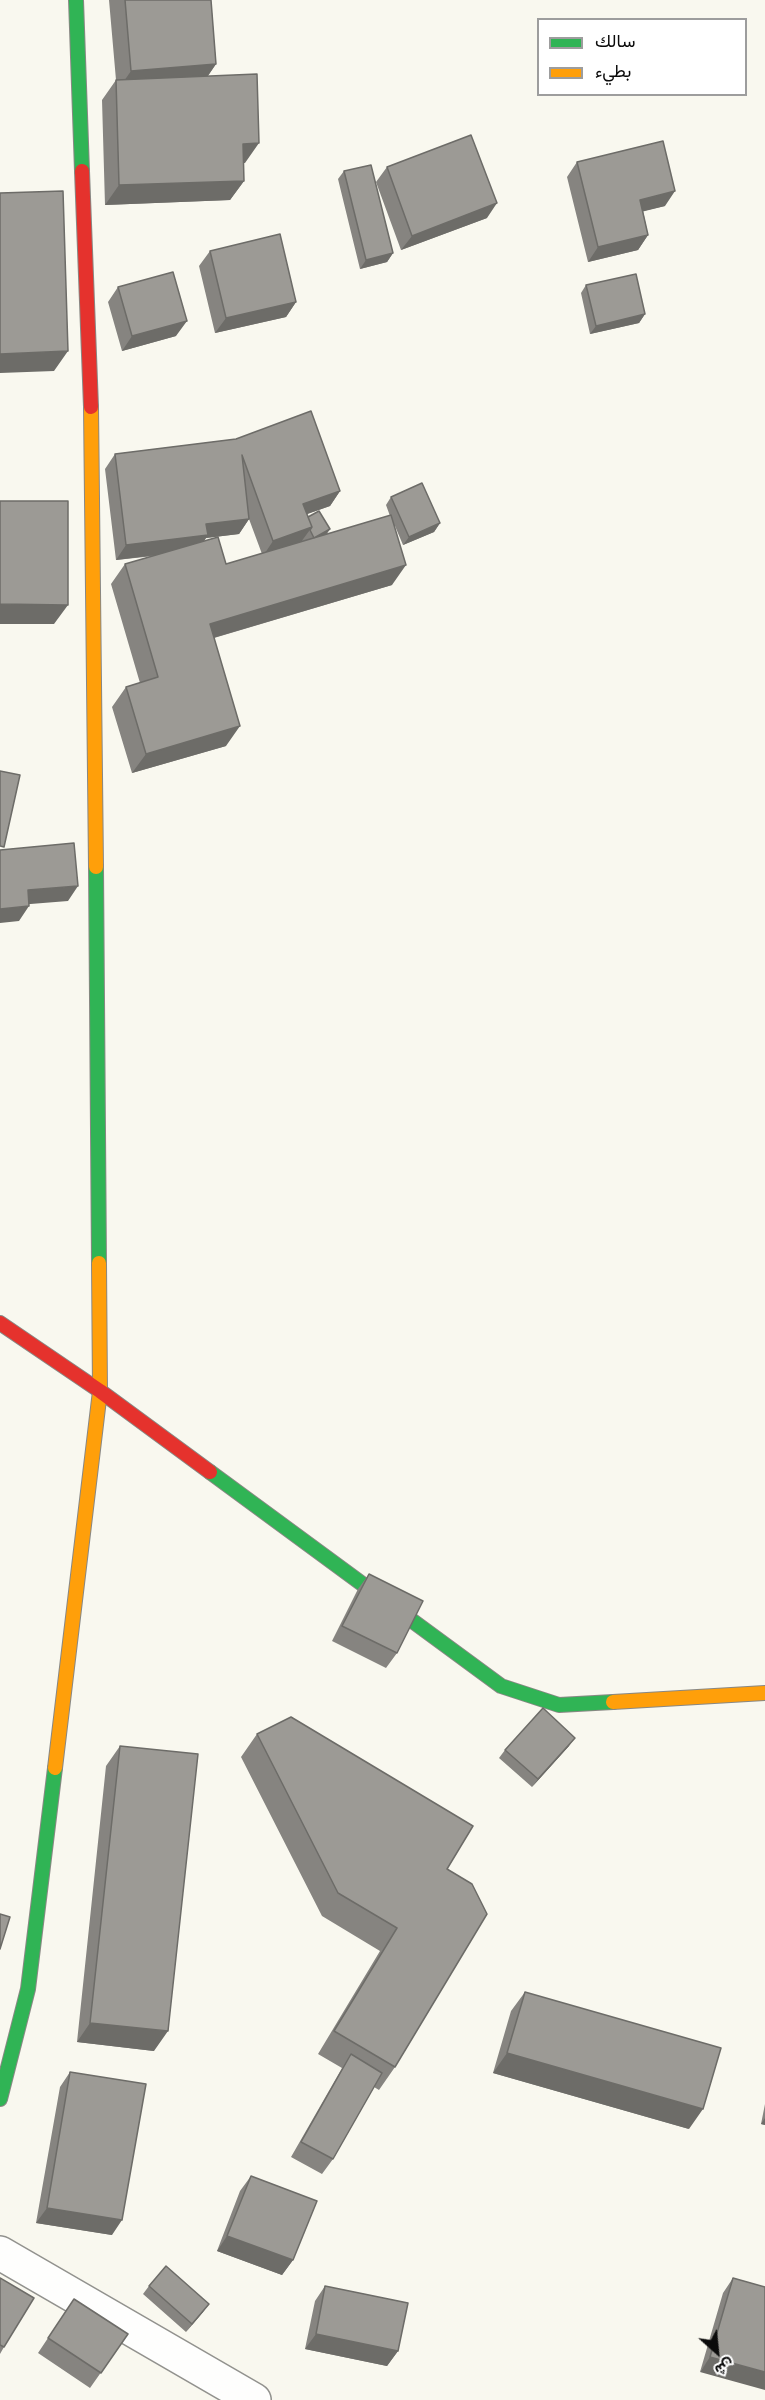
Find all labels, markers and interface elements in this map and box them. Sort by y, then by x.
legend [537,18,747,96]
text: سالك [595,29,635,52]
text: بطيء [595,59,631,82]
north arrow [687,2322,747,2382]
text: ش [712,2355,738,2381]

